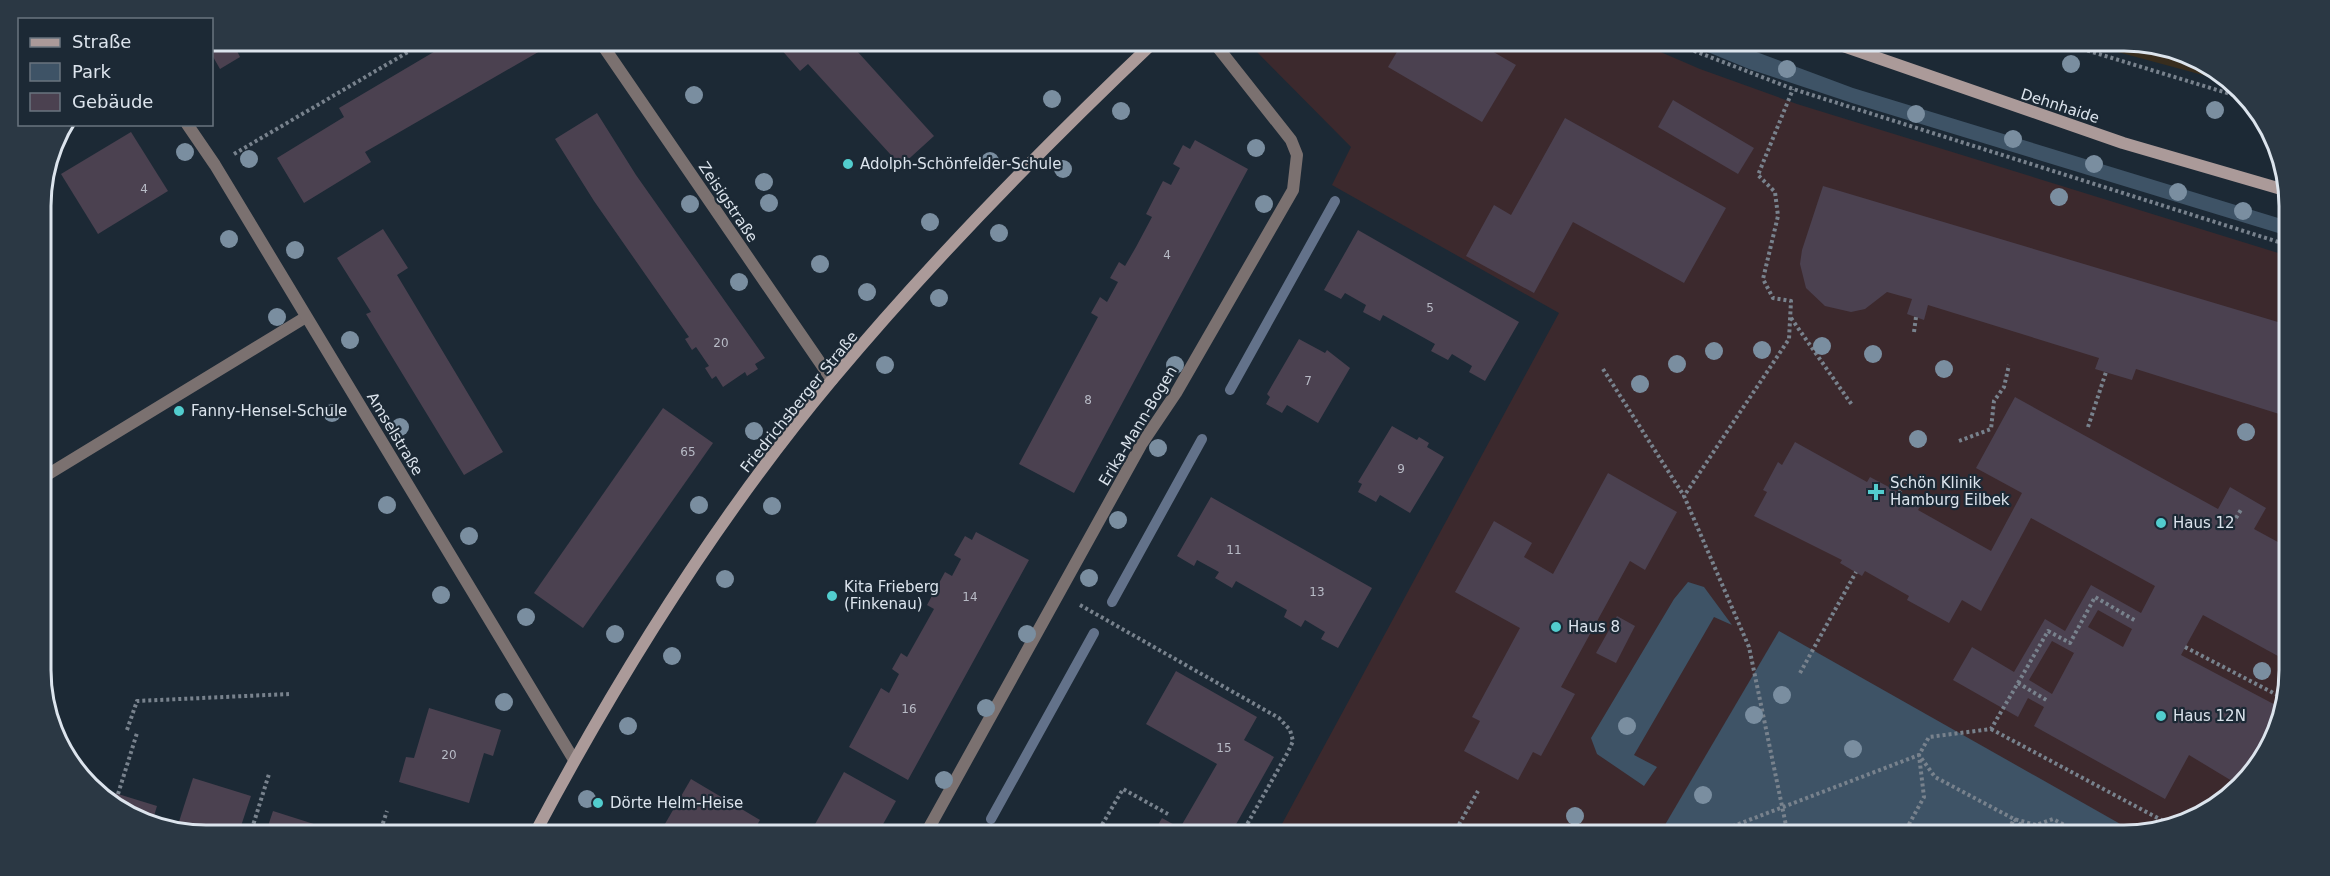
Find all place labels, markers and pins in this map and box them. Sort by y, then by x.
place label: Adolph-Schönfelder-Schule [860,155,1062,173]
marker: Adolph-Schönfelder-Schule [841,157,855,171]
place label: Fanny-Hensel-Schule [191,402,347,420]
marker: Fanny-Hensel-Schule [172,404,186,418]
place label: Schön Klinik Hamburg Eilbek [1890,474,2010,509]
marker: Schön Klinik Hamburg Eilbek [1867,483,1885,501]
place label: Haus 12 [2173,514,2235,532]
marker: Haus 12 [2154,516,2168,530]
place label: Kita Frieberg (Finkenau) [844,578,939,613]
marker: Kita Frieberg (Finkenau) [825,589,839,603]
place label: Haus 8 [1568,618,1620,636]
marker: Haus 8 [1549,620,1563,634]
place label: Haus 12N [2173,707,2246,725]
marker: Haus 12N [2154,709,2168,723]
place label: Dörte Helm-Heise [610,794,743,812]
marker: Dörte Helm-Heise [591,796,605,810]

